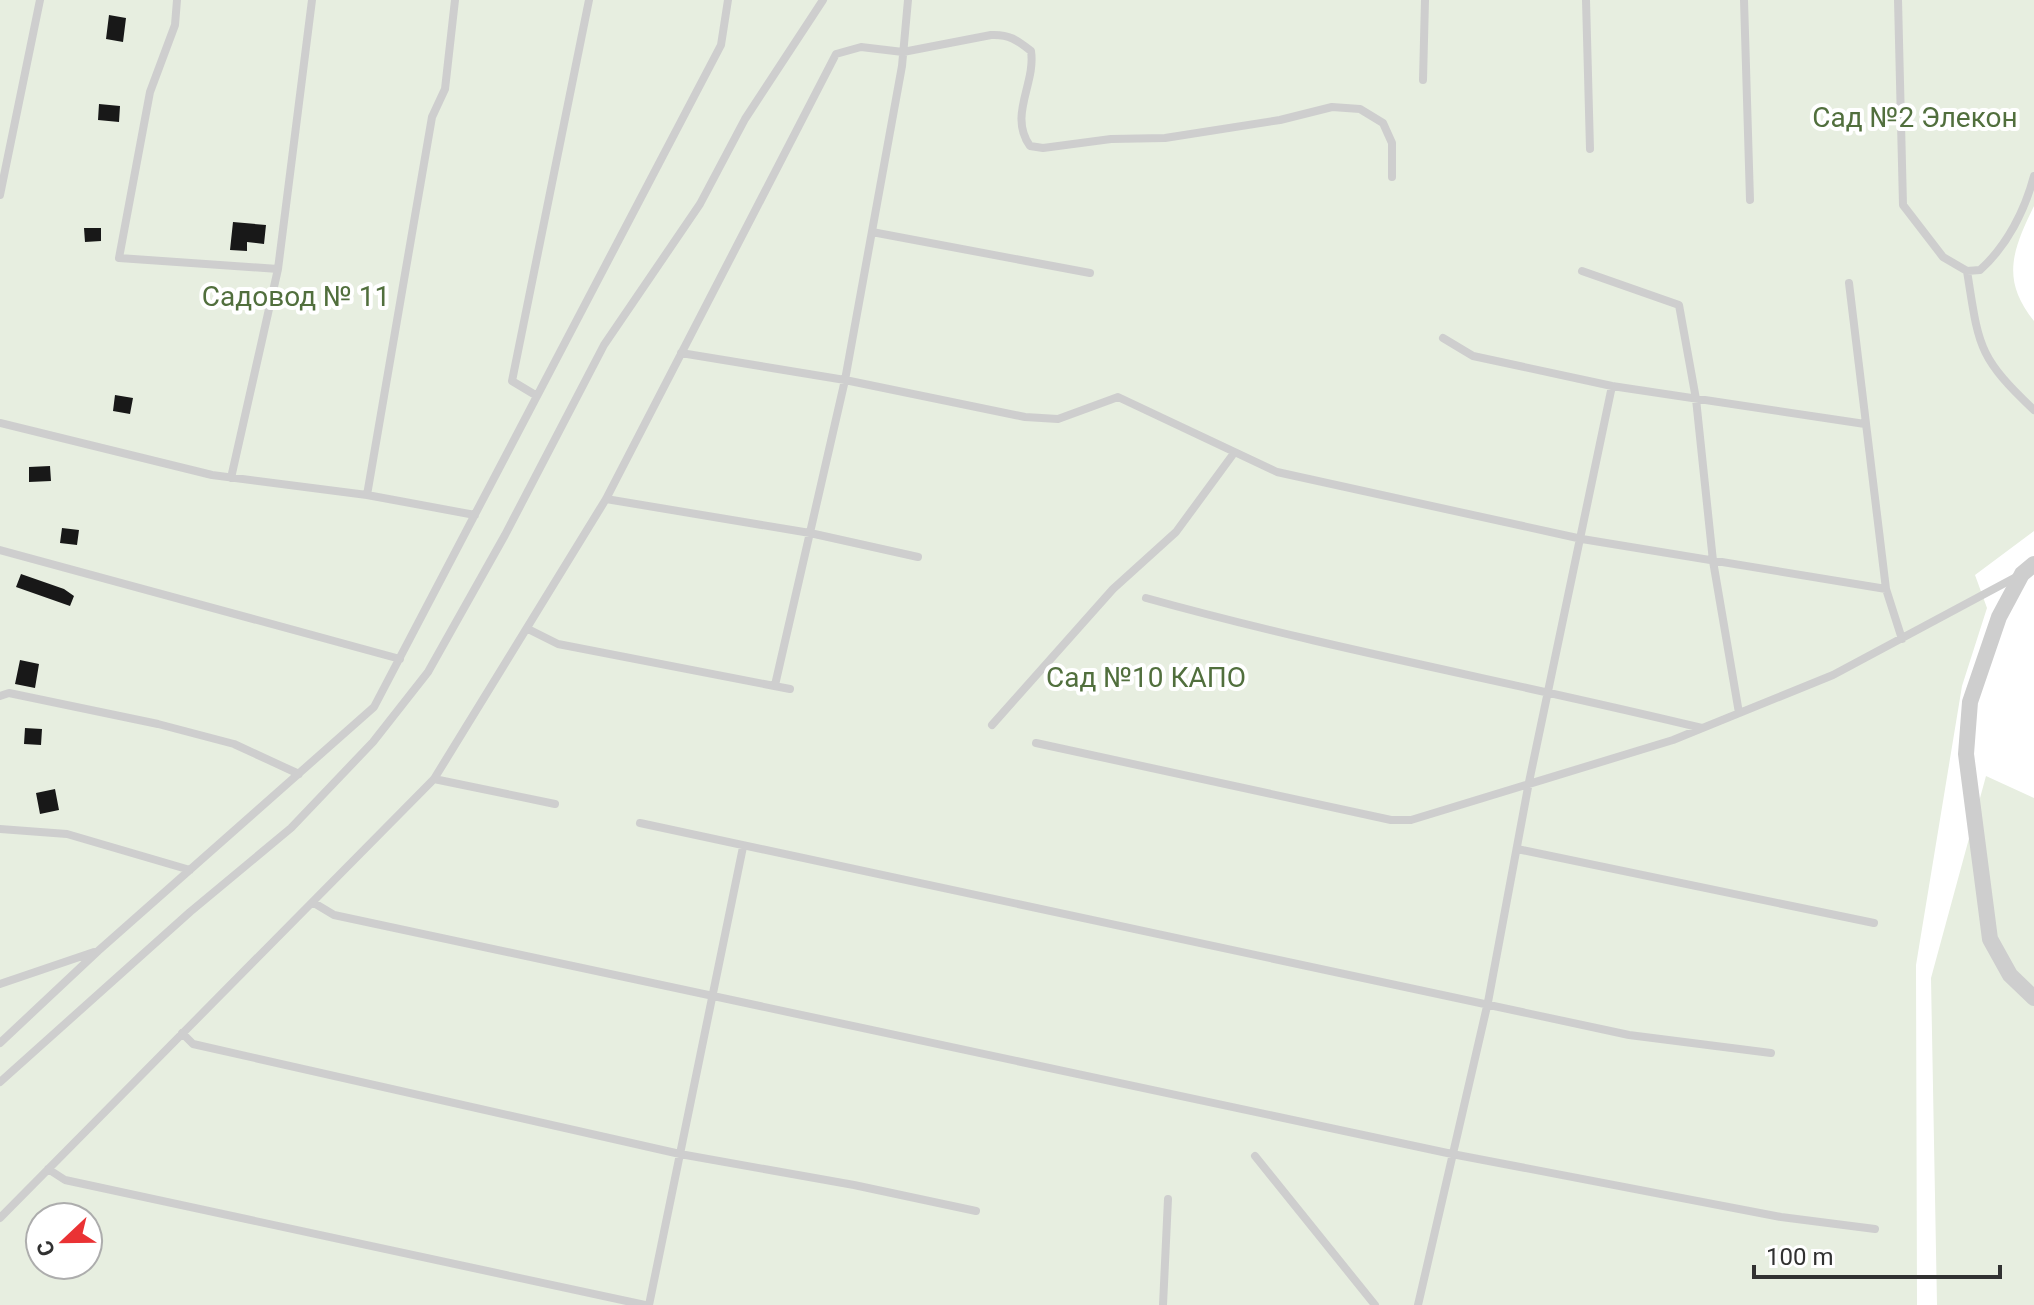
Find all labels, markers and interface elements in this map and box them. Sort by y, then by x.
park label: Сад №2 Элекон [1812,101,2018,134]
park label: Садовод № 11 [202,280,390,313]
park label: Сад №10 КАПО [1046,661,1246,694]
north arrow [24,1201,104,1281]
scale bar [1754,1229,2000,1279]
text: С [32,1237,60,1260]
text: 100 m [1766,1243,1833,1271]

